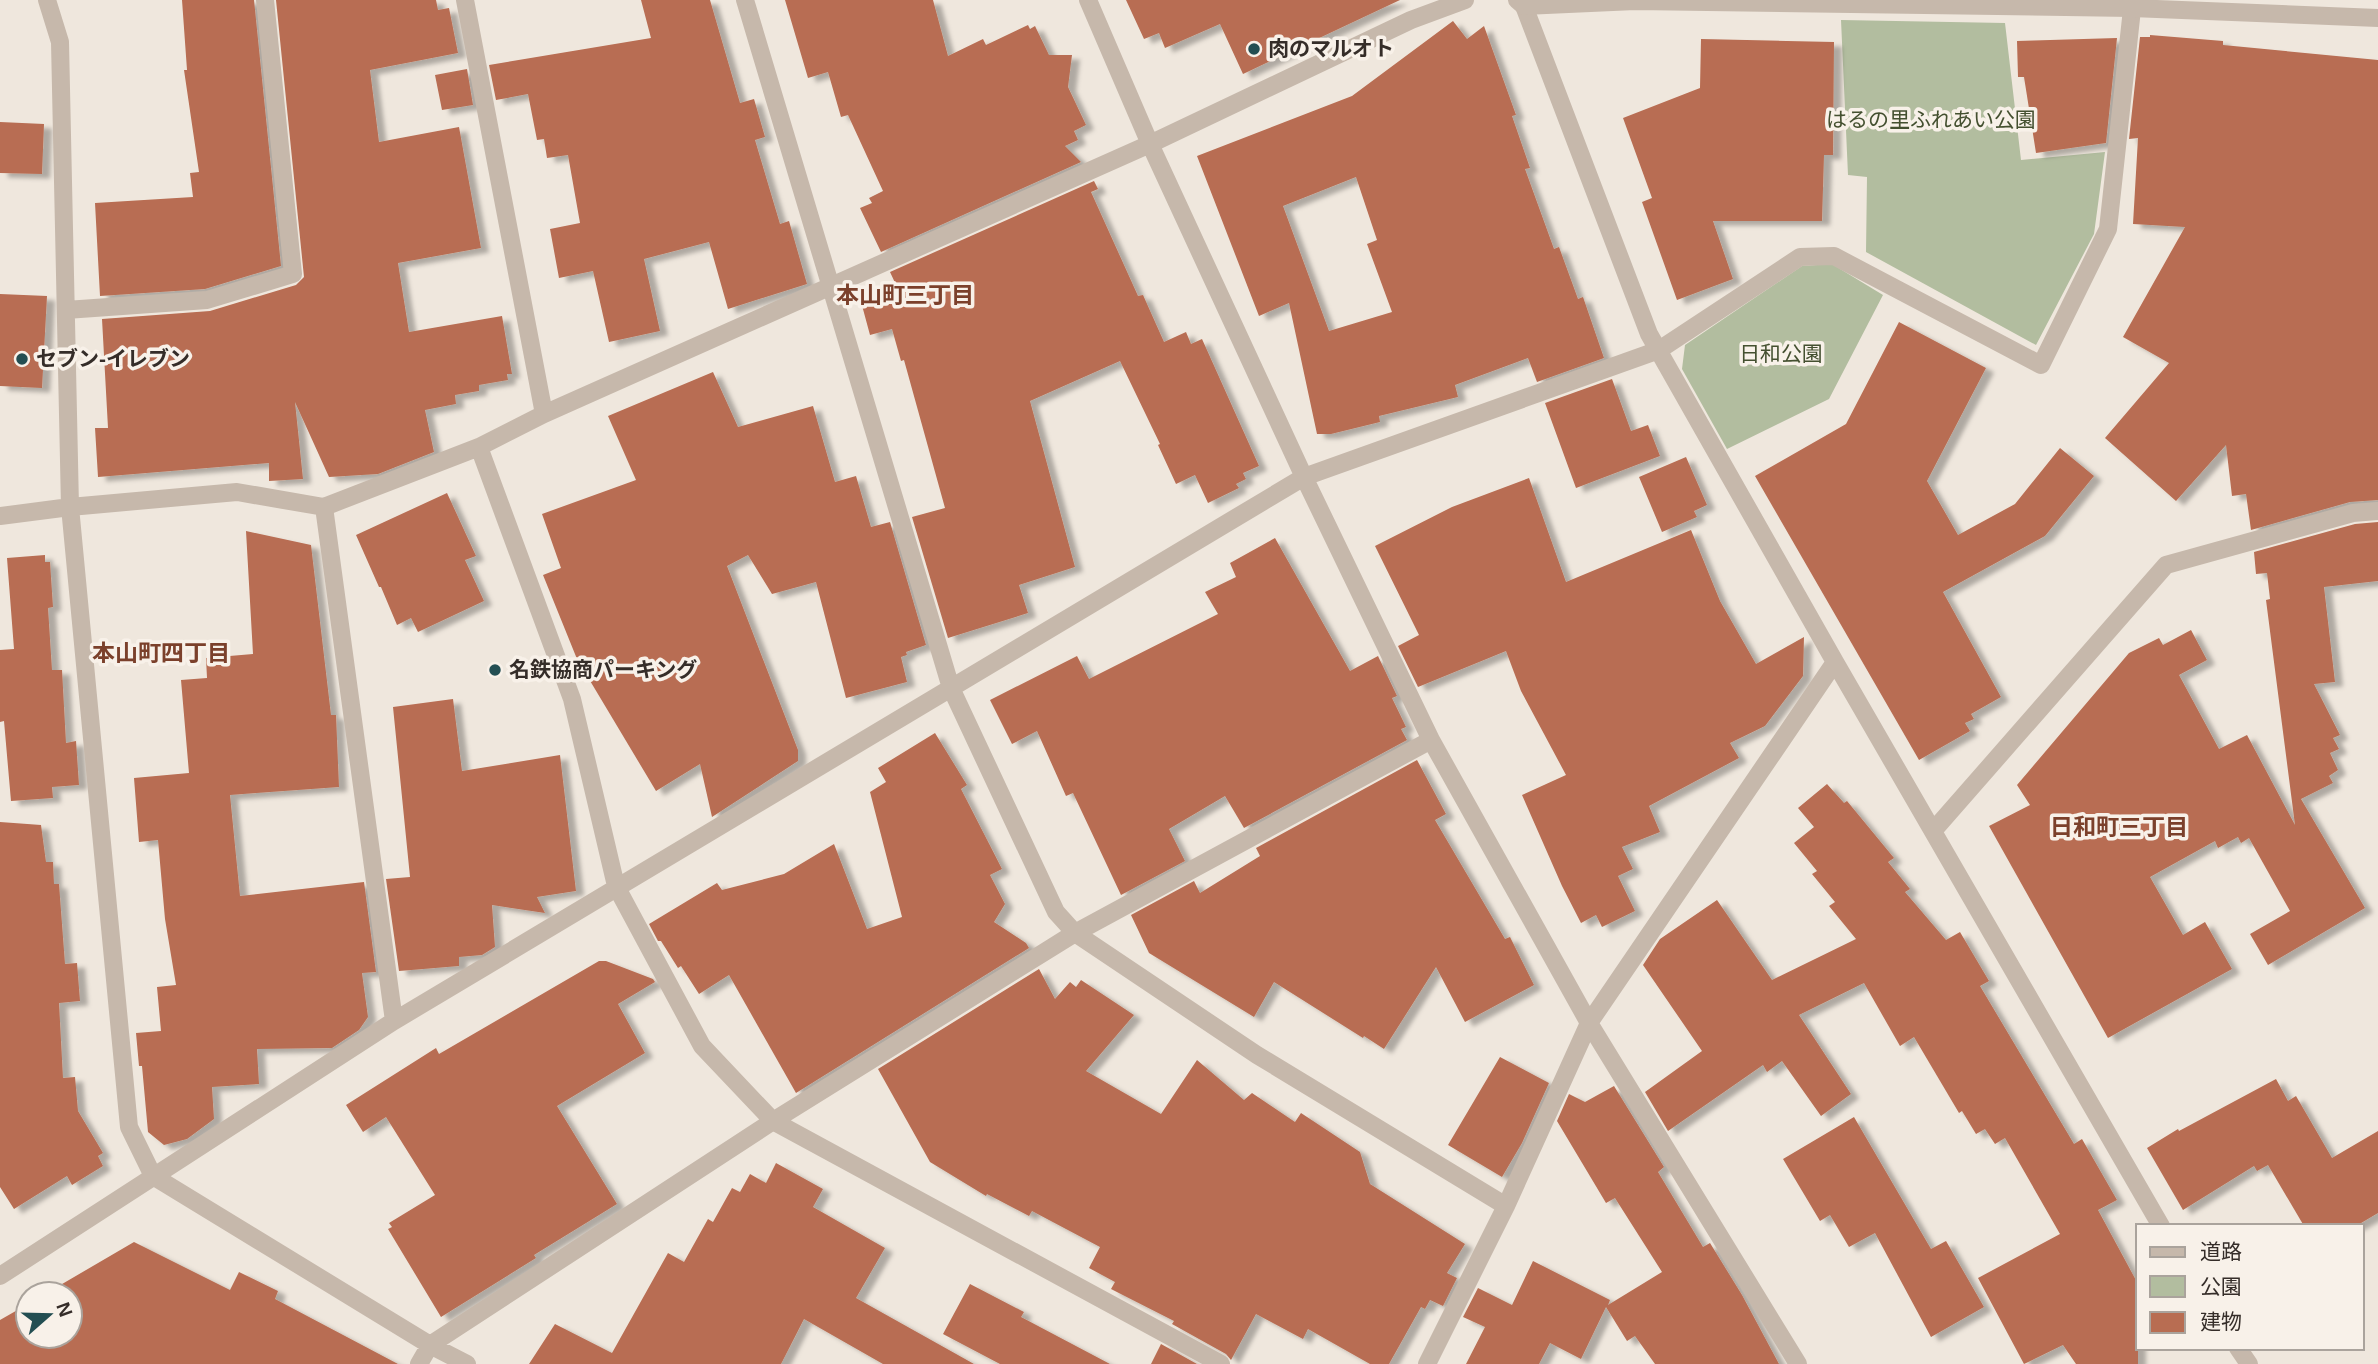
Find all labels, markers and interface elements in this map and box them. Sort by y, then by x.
place label: 肉のマルオト [1268,37,1394,60]
marker: 肉のマルオト [1246,41,1262,57]
park label: はるの里ふれあい公園 [1826,108,2036,131]
district label: 本山町三丁目 [836,282,974,308]
park label: 日和公園 [1739,342,1823,365]
place label: セブン-イレブン [36,347,190,370]
marker: セブン-イレブン [14,351,30,367]
district label: 本山町四丁目 [92,640,230,666]
place label: 名鉄協商パーキング [509,658,697,681]
marker: 名鉄協商パーキング [487,662,503,678]
district label: 日和町三丁目 [2050,814,2188,840]
legend [2136,1224,2364,1350]
text: 道路 [2200,1240,2242,1263]
text: 公園 [2200,1275,2242,1298]
north arrow [14,1280,84,1350]
text: N [52,1299,77,1319]
text: 建物 [2200,1310,2242,1333]

